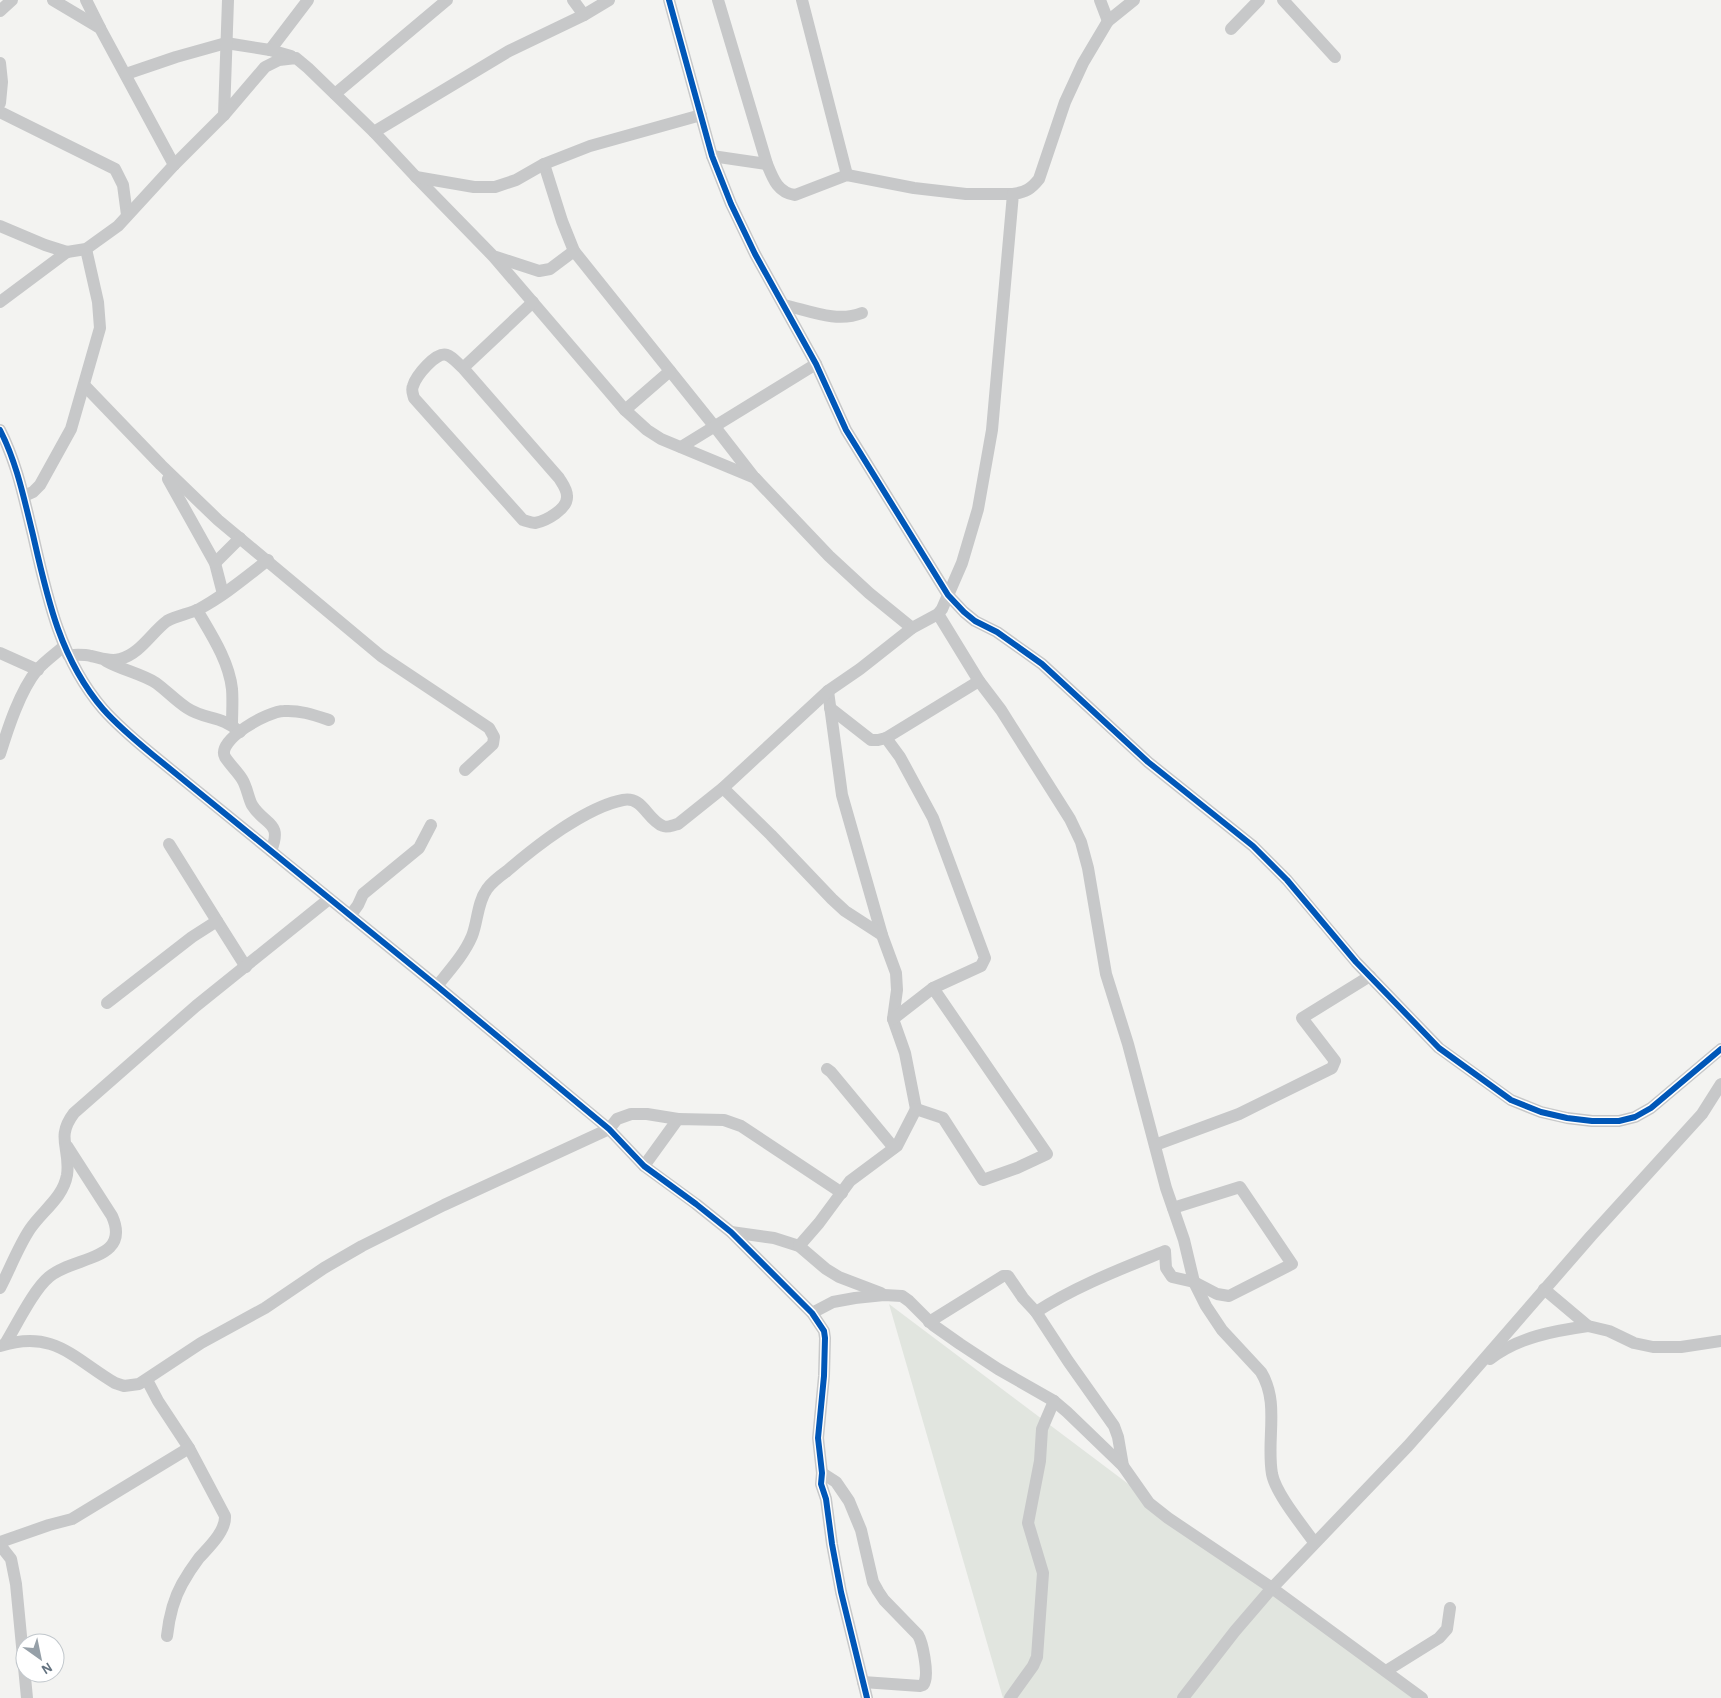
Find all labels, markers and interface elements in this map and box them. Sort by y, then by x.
north arrow [15,1633,65,1683]
text: N [39,1660,54,1677]

